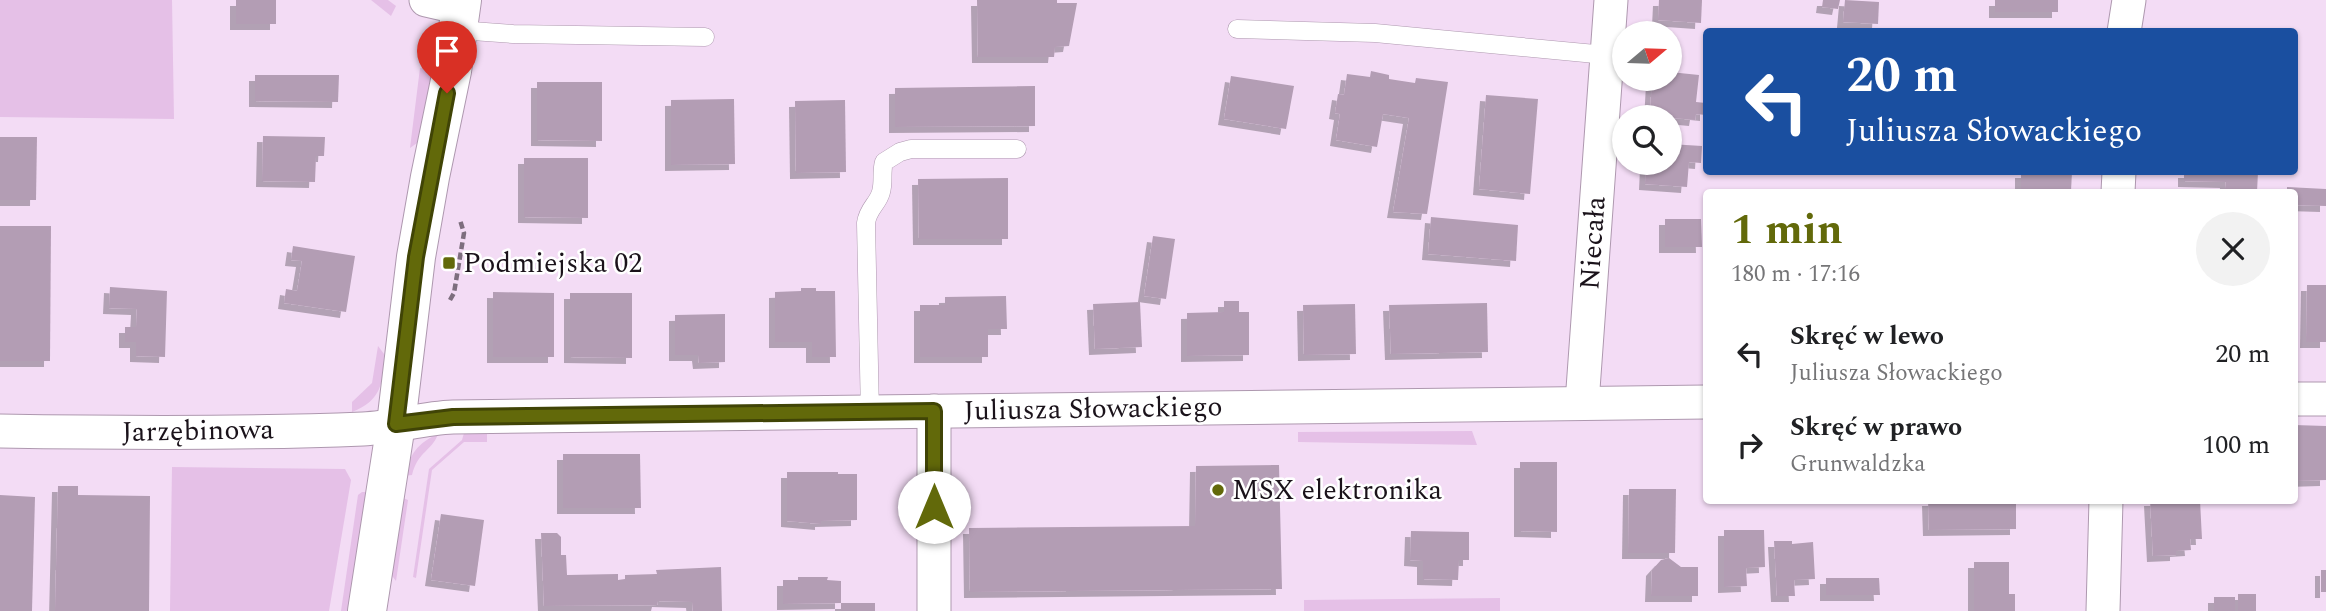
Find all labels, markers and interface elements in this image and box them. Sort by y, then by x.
pin [417,21,477,93]
north arrow [1612,21,1682,91]
map controls [1612,21,1682,175]
icon: arrive [428,32,466,70]
text: 20 m [1846,39,1957,114]
icon: left [1731,56,1822,147]
button: search [1612,105,1682,175]
text: Juliusza Słowackiego [1846,107,2142,156]
street label: Niecała [1568,195,1618,291]
text: 1 min [1731,199,1843,262]
button: close [2196,212,2270,286]
place label: Podmiejska 02 [463,242,642,285]
marker: Podmiejska 02 [441,255,457,271]
text: 180 m · 17:16 [1731,257,1860,292]
text: Skręć w lewo [1790,316,1944,356]
text: 20 m [2215,334,2270,374]
icon: left [1731,335,1769,373]
text: Juliusza Słowackiego [1790,356,2003,391]
street label: Juliusza Słowackiego [963,385,1223,433]
text: Skręć w prawo [1790,407,1962,447]
street label: Jarzębinowa [121,408,275,454]
text: 100 m [2202,425,2270,465]
icon: right [1731,426,1769,464]
text: Grunwaldzka [1790,447,1926,482]
place label: MSX elektronika [1232,469,1442,512]
position arrow [897,470,971,544]
marker: MSX elektronika [1210,482,1226,498]

